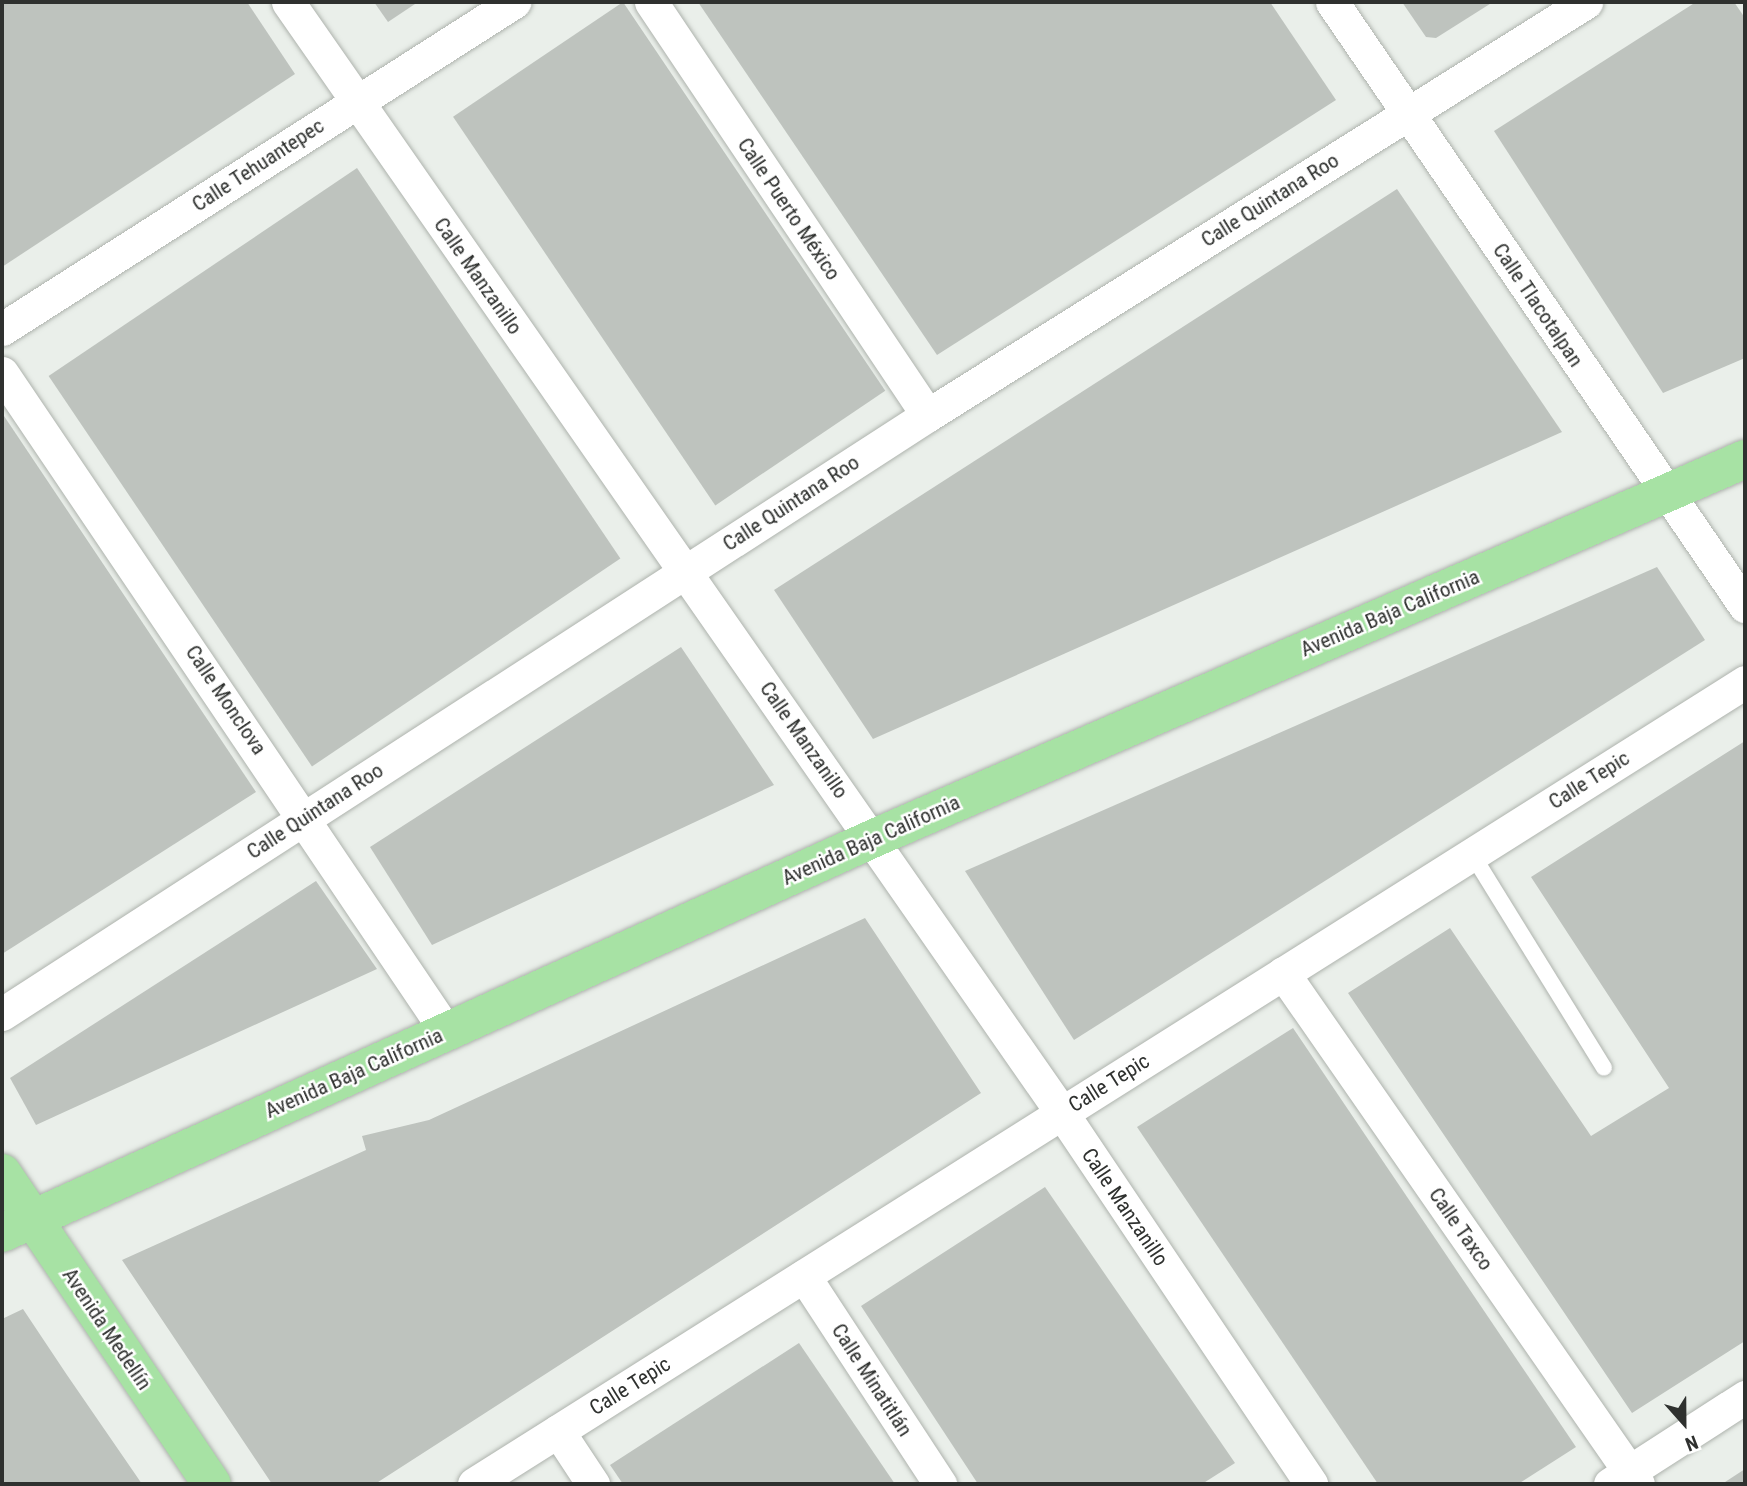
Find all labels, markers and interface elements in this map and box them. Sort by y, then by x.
street label: Calle Tehuantepec [187,113,329,217]
street label: Calle Puerto México [732,133,846,285]
street label: Calle Quintana Roo [1197,148,1343,252]
street label: Calle Manzanillo [428,213,528,339]
street label: Calle Tlacotalpan [1487,238,1589,372]
street label: Calle Quintana Roo [718,450,864,556]
street label: Avenida Baja California [1297,564,1483,662]
street label: Calle Monclova [180,640,272,760]
street label: Calle Manzanillo [754,677,854,803]
street label: Calle Tepic [1544,745,1634,815]
street label: Calle Quintana Roo [242,758,388,864]
street label: Avenida Baja California [778,789,964,891]
street label: Avenida Baja California [261,1022,447,1124]
street label: Calle Tepic [1064,1048,1154,1118]
street label: Calle Manzanillo [1076,1143,1174,1271]
street label: Calle Taxco [1423,1183,1499,1275]
street label: Avenida Medellín [57,1263,157,1395]
street label: Calle Minatitlán [826,1319,918,1441]
street label: Calle Tepic [585,1351,675,1421]
north arrow [1649,1388,1719,1458]
text: N [1682,1430,1701,1456]

